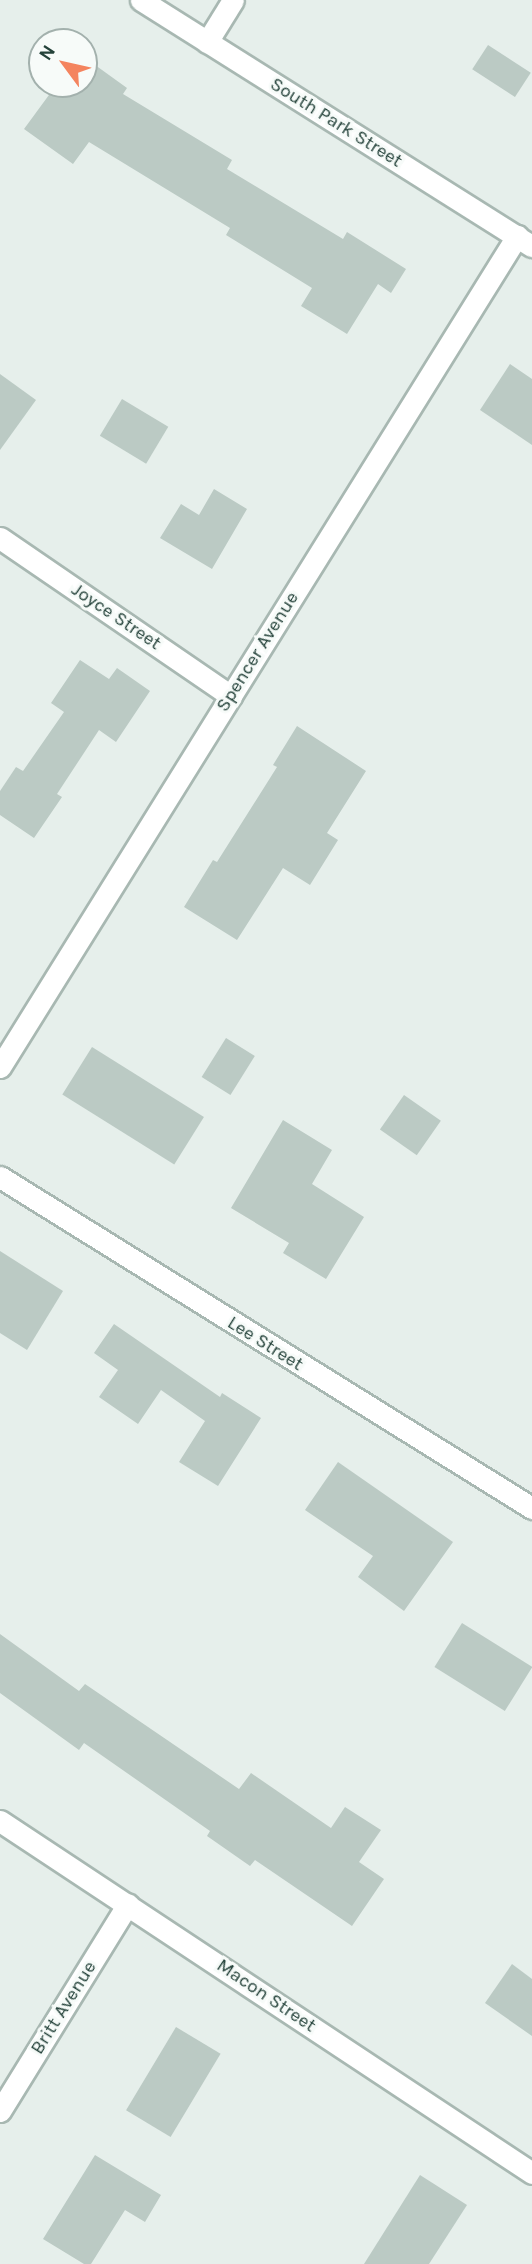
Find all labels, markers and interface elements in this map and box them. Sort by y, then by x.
north arrow [28,28,98,98]
text: N [34,41,60,64]
street label: South Park Street [266,73,406,173]
street label: Joyce Street [67,579,165,655]
street label: Spencer Avenue [212,588,304,716]
street label: Lee Street [223,1312,307,1376]
street label: Macon Street [212,1954,320,2038]
street label: Britt Avenue [26,1957,102,2059]

